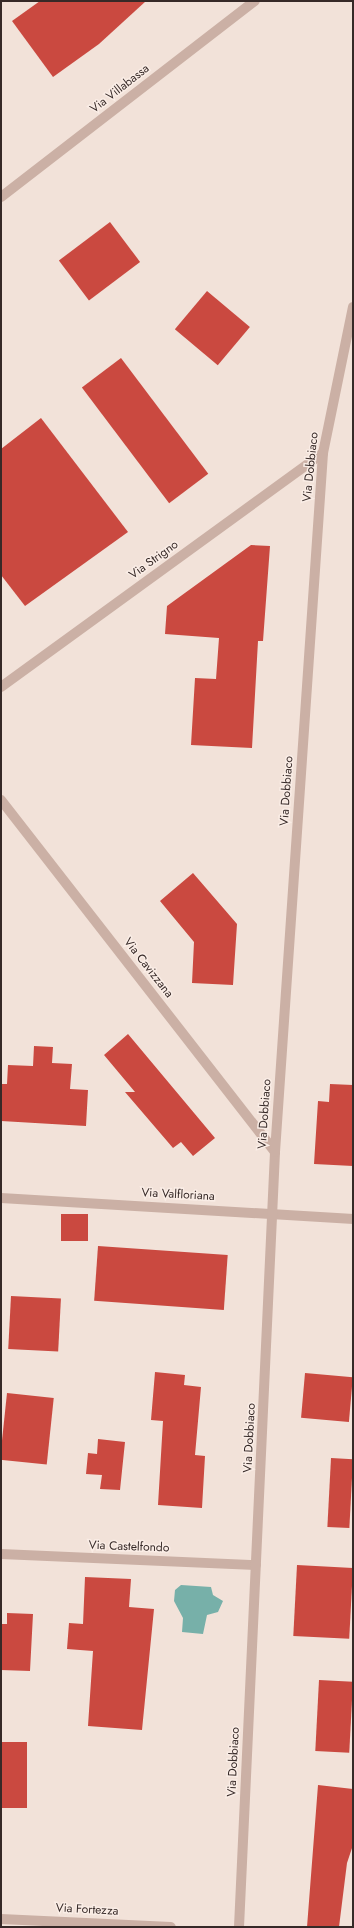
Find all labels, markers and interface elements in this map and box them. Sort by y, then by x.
street label: Via Villabassa [88,62,152,116]
street label: Via Dobbiaco [300,431,322,503]
street label: Via Strigno [127,537,181,583]
street label: Via Dobbiaco [277,756,297,826]
street label: Via Cavizzana [120,935,176,1001]
street label: Via Dobbiaco [255,1079,275,1149]
street label: Via Valfloriana [141,1186,215,1204]
street label: Via Dobbiaco [241,1403,259,1473]
street label: Via Castelfondo [88,1538,170,1556]
street label: Via Dobbiaco [225,1727,243,1797]
street label: Via Fortezza [55,1901,119,1919]

